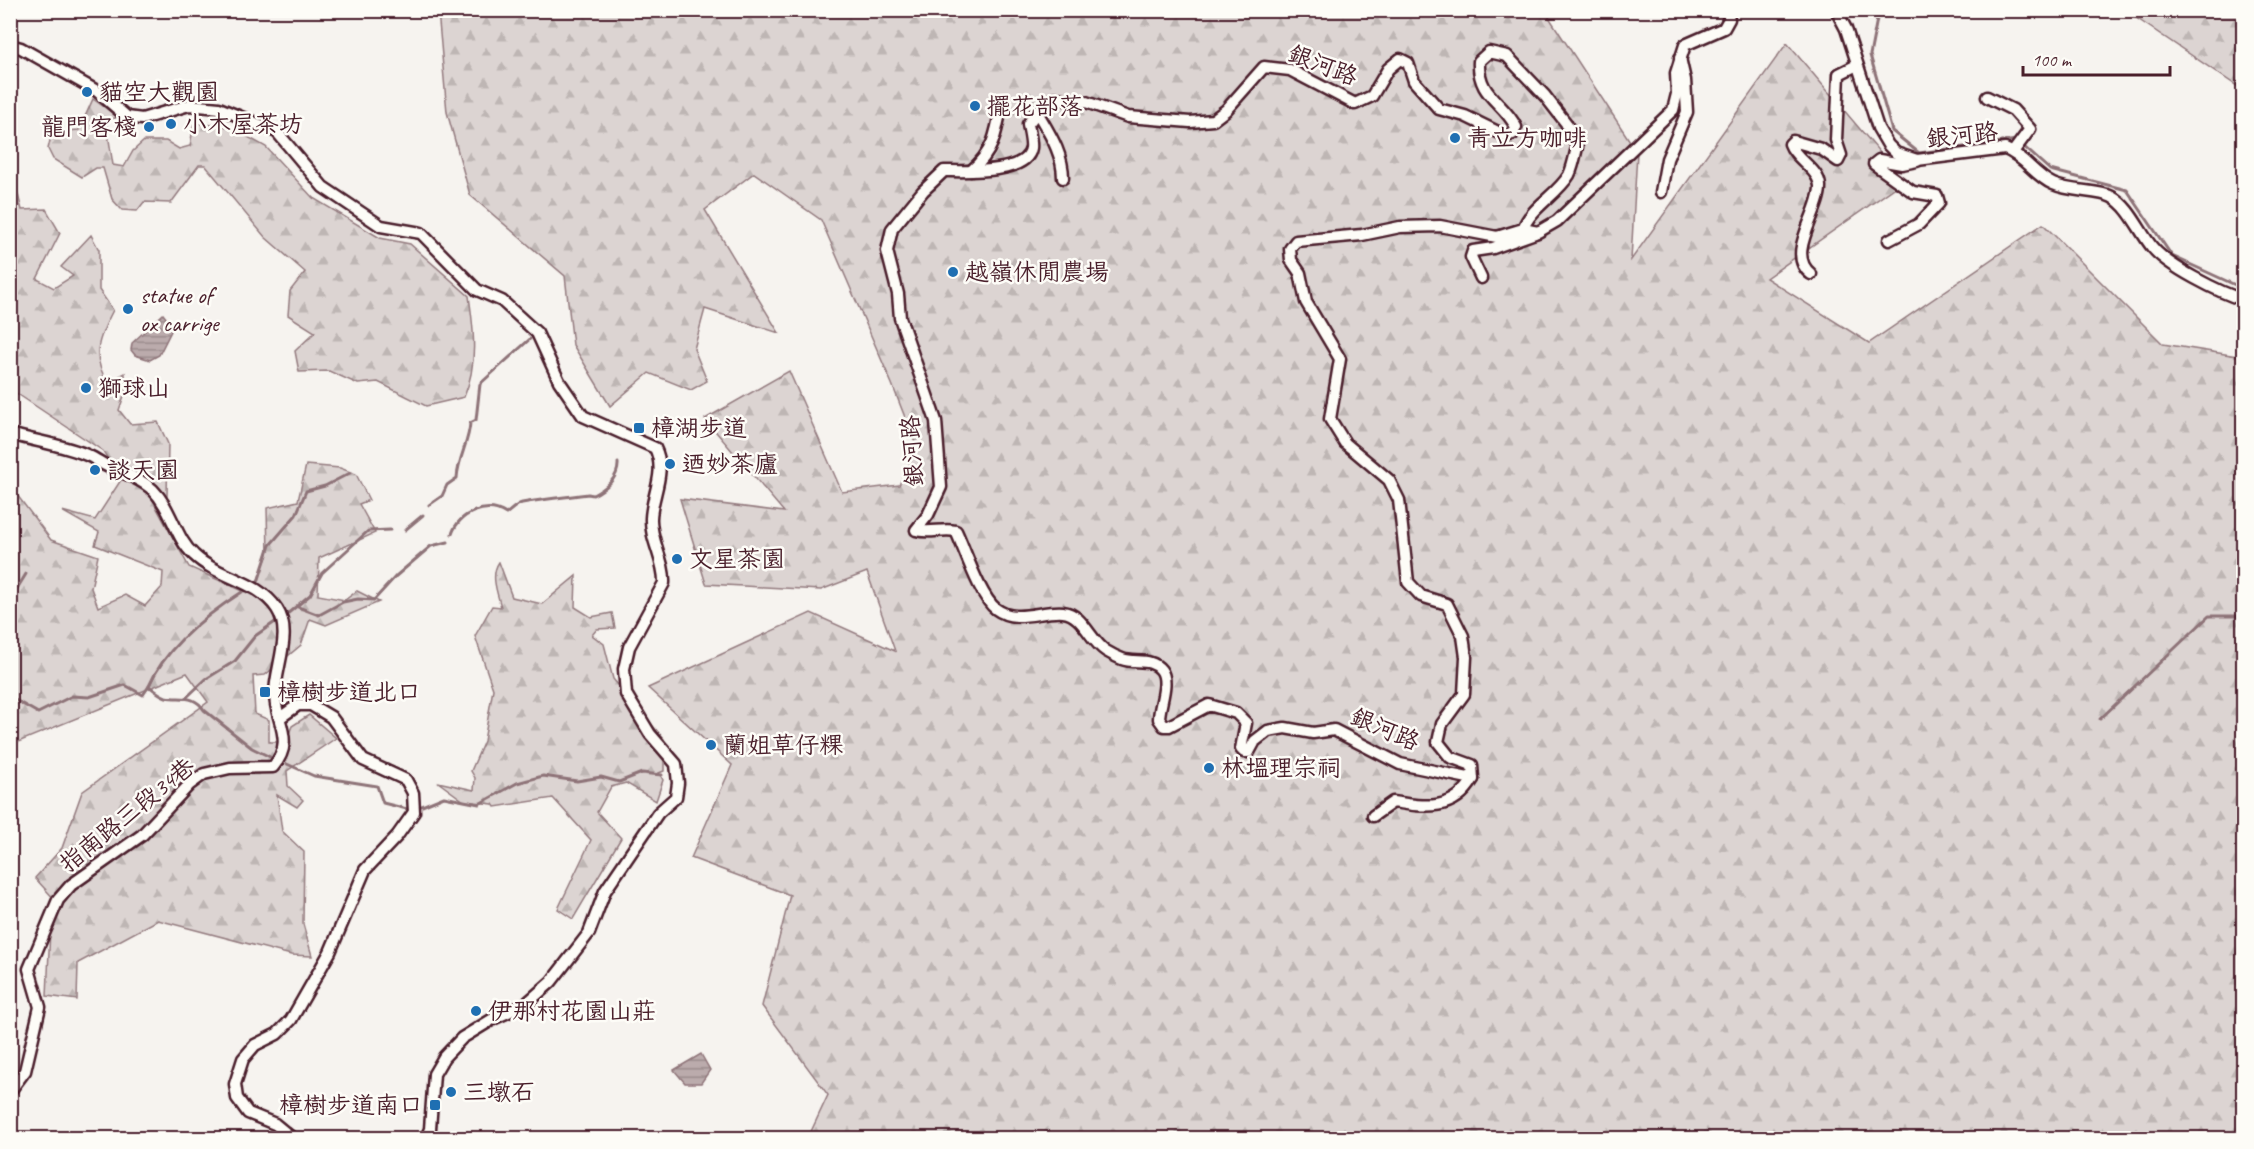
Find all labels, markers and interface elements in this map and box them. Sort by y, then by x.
street label: 銀河路 [1284,38,1362,92]
scale bar [2023,39,2170,77]
text: 100 m [2032,49,2073,71]
place label: 貓空大觀園 [99,77,219,107]
marker: 貓空大觀園 [80,85,94,99]
place label: 擺花部落 [987,91,1083,121]
marker: 擺花部落 [968,99,982,113]
place label: 小木屋茶坊 [183,109,303,139]
place label: 龍門客棧 [41,112,137,142]
street label: 銀河路 [1925,116,1999,154]
marker: 小木屋茶坊 [164,117,178,131]
marker: 龍門客棧 [142,120,156,134]
place label: 青立方咖啡 [1467,123,1587,153]
marker: 青立方咖啡 [1448,131,1462,145]
place label: 越嶺休閒農場 [965,257,1109,287]
marker: 越嶺休閒農場 [946,265,960,279]
place label: statue of ox carrige [140,280,221,338]
marker: statue of ox carrige [121,302,135,316]
place label: 獅球山 [98,373,170,403]
marker: 獅球山 [79,381,93,395]
place label: 樟湖步道 [651,413,747,443]
street label: 銀河路 [895,414,929,488]
marker: 樟湖步道 [632,421,646,435]
place label: 迺妙茶廬 [682,449,778,479]
place label: 談天園 [107,455,179,485]
marker: 迺妙茶廬 [663,457,677,471]
marker: 談天園 [88,463,102,477]
place label: 文星茶園 [689,544,785,574]
marker: 文星茶園 [670,552,684,566]
place label: 樟樹步道北口 [277,677,421,707]
marker: 樟樹步道北口 [258,685,272,699]
street label: 銀河路 [1346,701,1424,757]
place label: 蘭姐草仔粿 [723,730,843,760]
marker: 蘭姐草仔粿 [704,738,718,752]
street label: 指南路三段34巷 [53,751,201,879]
place label: 林塭理宗祠 [1221,753,1341,783]
marker: 林塭理宗祠 [1202,761,1216,775]
place label: 伊那村花園山莊 [488,996,656,1026]
marker: 伊那村花園山莊 [469,1004,483,1018]
place label: 三墩石 [463,1077,535,1107]
marker: 三墩石 [444,1085,458,1099]
place label: 樟樹步道南口 [279,1090,423,1120]
marker: 樟樹步道南口 [428,1098,442,1112]

